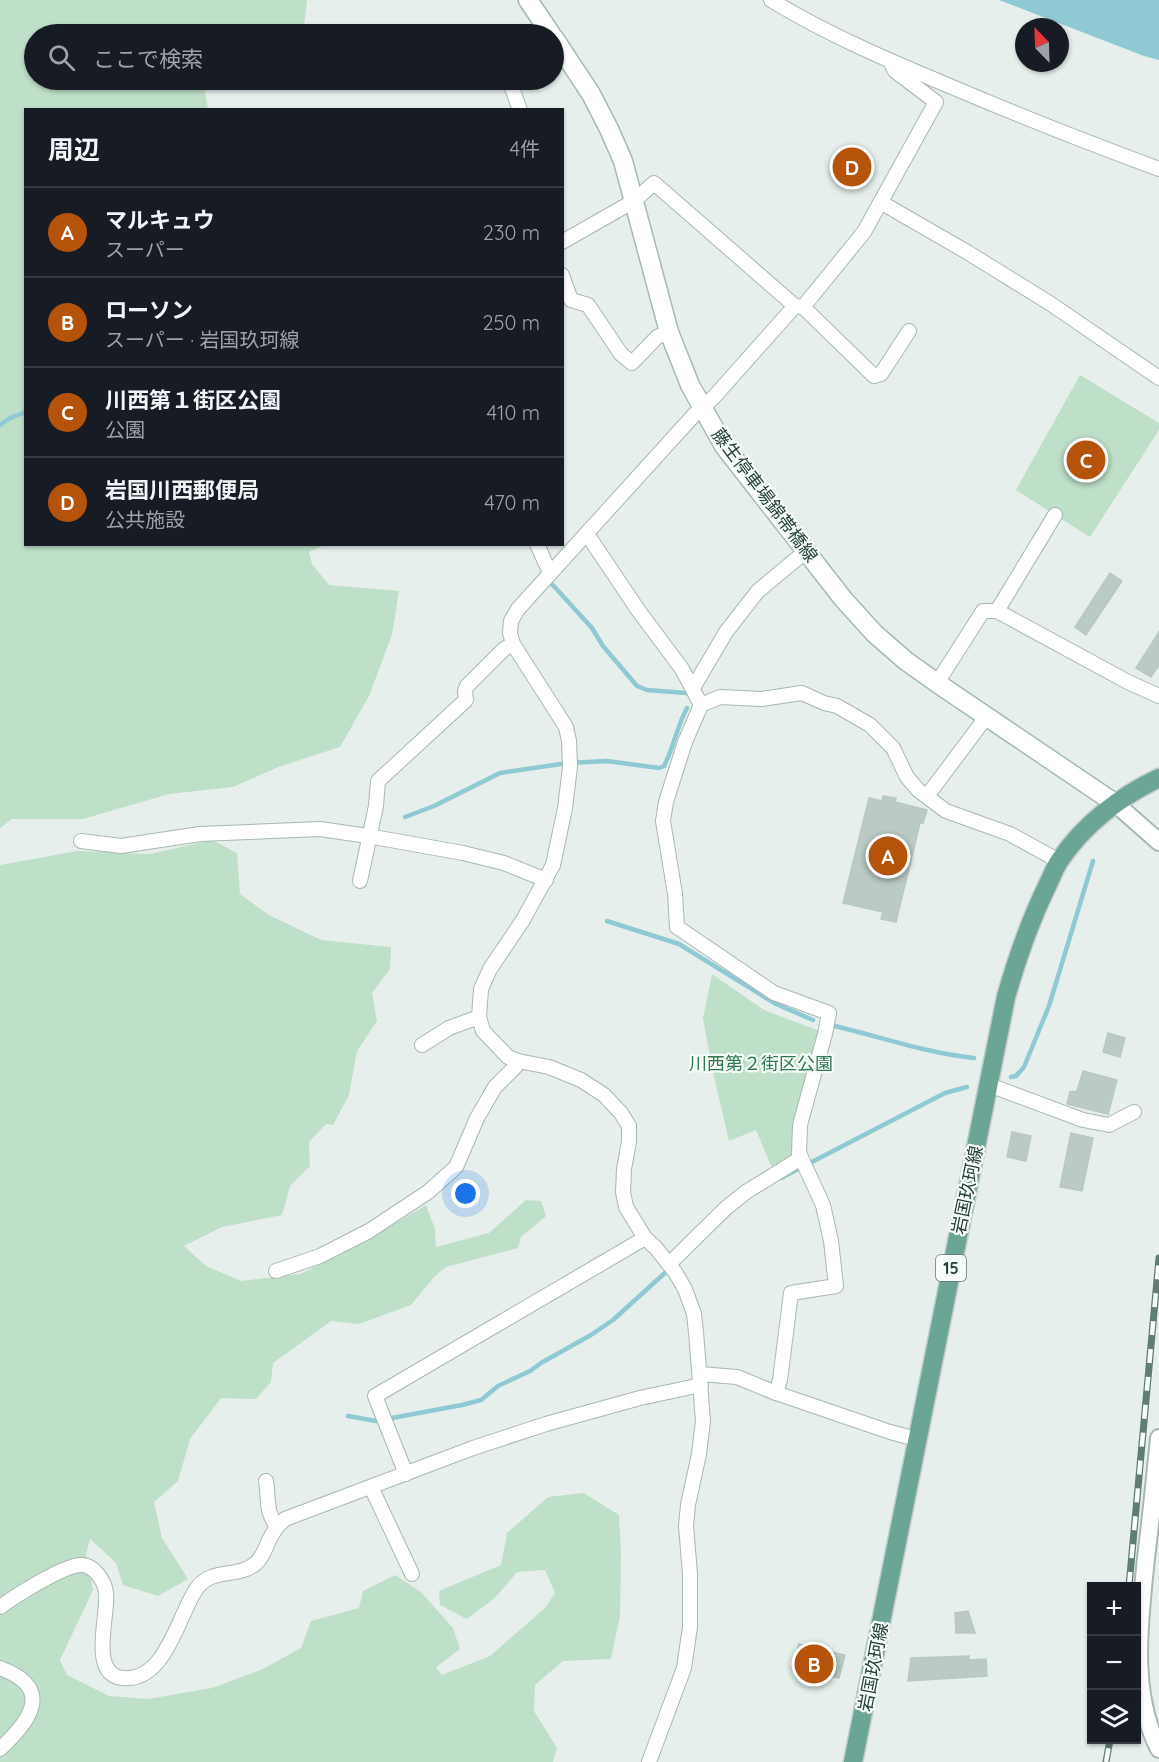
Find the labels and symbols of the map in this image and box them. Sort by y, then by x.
north arrow [1015,18,1069,72]
pin: D [832,144,872,190]
street label: 藤生停車場錦帯橋線 [707,423,823,567]
pin: C [1066,438,1106,482]
pin: A [868,834,908,878]
park label: 川西第２街区公園 [689,1052,833,1075]
street label: 岩国玖珂線 [946,1144,988,1236]
your location [451,1179,480,1208]
road number: 15 [936,1255,966,1281]
street label: 岩国玖珂線 [853,1621,893,1713]
pin: B [794,1642,834,1686]

